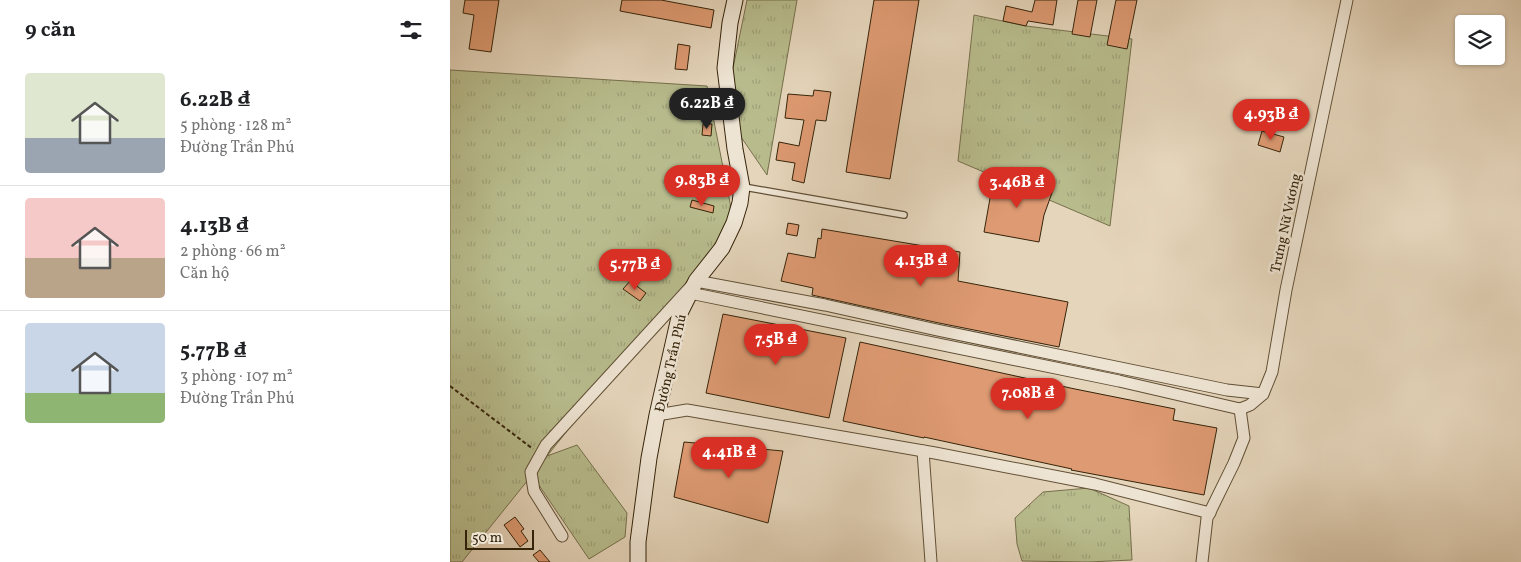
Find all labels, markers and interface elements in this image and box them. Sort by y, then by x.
map controls [1455,15,1505,65]
button: layers [1455,15,1505,65]
text: 9 căn [25,16,76,45]
icon: filters [397,16,425,44]
text: 6.22B ₫ [180,86,250,115]
pin: 6.22B ₫ [661,88,753,130]
icon: home [65,93,125,153]
text: 6.22B ₫ [680,93,734,115]
pin: 4.93B ₫ [1225,98,1317,141]
text: 4.93B ₫ [1244,104,1298,126]
text: 5 phòng · 128 m² [180,115,291,137]
text: Đường Trần Phú [180,137,294,159]
pin: 9.83B ₫ [656,164,748,207]
pin: 3.46B ₫ [971,166,1063,209]
text: 9.83B ₫ [675,170,729,192]
text: 3.46B ₫ [990,172,1044,194]
street label: Trưng Nữ Vương [1267,172,1306,275]
text: 4.13B ₫ [180,212,249,241]
icon: home [65,218,125,278]
text: 2 phòng · 66 m² [180,241,286,263]
pin: 4.13B ₫ [875,244,967,287]
pin: 5.77B ₫ [589,248,681,291]
text: 4.13B ₫ [895,250,947,272]
text: 5.77B ₫ [610,254,660,276]
text: Căn hộ [180,263,229,285]
street label: Đường Trần Phú [651,312,692,414]
pin: 7.5B ₫ [735,324,817,366]
text: 7.5B ₫ [755,329,797,351]
text: 5.77B ₫ [180,337,247,366]
icon: home [65,343,125,403]
text: 3 phòng · 107 m² [180,366,293,388]
pin: 7.08B ₫ [982,378,1074,420]
text: 7.08B ₫ [1002,383,1054,405]
text: Đường Trần Phú [180,388,294,410]
pin: 4.41B ₫ [683,436,775,479]
text: 4.41B ₫ [702,442,756,464]
scale bar [465,527,534,550]
text: 50 m [472,529,502,548]

